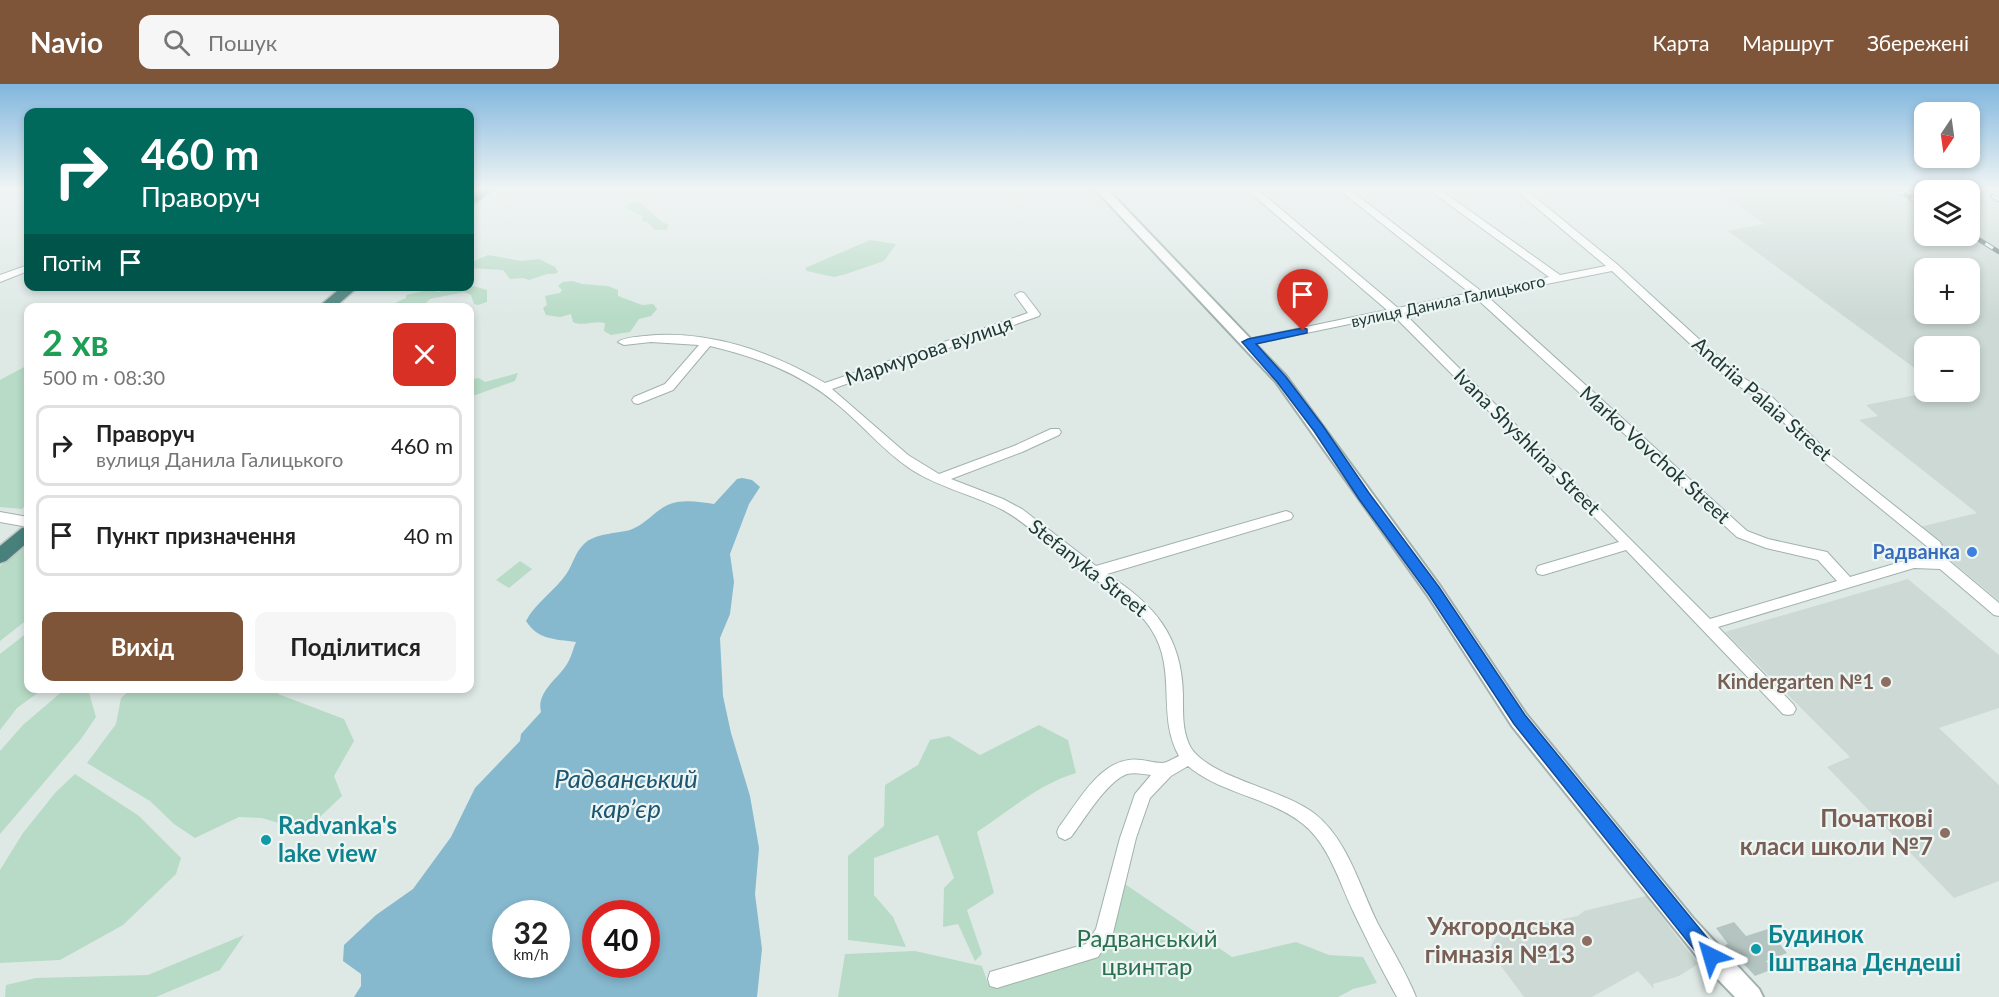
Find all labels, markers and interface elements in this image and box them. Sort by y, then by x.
search box [139,15,559,69]
text: Navio [30,25,103,59]
icon: search [160,26,193,59]
text: Пошук [208,29,277,56]
text: Карта [1653,30,1709,55]
text: Маршрут [1742,30,1834,55]
text: Збережені [1867,30,1969,55]
north arrow [1914,102,1980,168]
map controls [1914,102,1980,402]
text: 460 m [141,129,259,179]
icon: right [42,132,120,210]
text: Праворуч [141,180,261,213]
button: layers [1914,180,1980,246]
icon: arrive [114,246,147,279]
text: Потім [42,249,102,276]
button: + [1914,258,1980,324]
pin [1277,269,1328,331]
street label: вулиця Данила Галицького [1349,271,1547,330]
icon: arrive [1286,278,1319,311]
street label: Мармурова вулиця [842,310,1016,390]
text: 2 хв [42,320,109,364]
button: close [393,323,456,386]
street label: Andriia Palaia Street [1688,331,1837,465]
button: − [1914,336,1980,402]
street label: Ivana Shyshkina Street [1450,363,1606,519]
text: 500 m · 08:30 [42,365,165,389]
street label: Marko Vovchok Street [1576,380,1736,528]
text: Праворуч [96,420,195,447]
icon: right [45,429,78,462]
text: 460 m [391,432,453,459]
text: вулиця Данила Галицького [96,447,343,471]
street label: Stefanyka Street [1024,513,1153,621]
icon: arrive [45,519,78,552]
text: Пункт призначення [96,522,296,549]
text: 40 m [404,522,453,549]
place label: Радванка [1873,539,1960,563]
marker: Радванка [1965,545,1979,559]
button: Вихід [42,612,243,681]
button: Поділитися [255,612,456,681]
place label: Kindergarten №1 [1717,669,1874,693]
marker: Kindergarten №1 [1879,675,1893,689]
water label: Радванський карʼєр [554,762,698,824]
place label: Початкові класи школи №7 [1740,803,1933,860]
place label: Radvanka's lake view [278,810,397,867]
marker: Початкові класи школи №7 [1938,826,1952,840]
marker: Radvanka's lake view [259,833,273,847]
speed limit sign: 40 [582,900,660,978]
place label: Ужгородська гімназія №13 [1425,911,1575,968]
text: 32 [514,914,548,950]
place label: Будинок Іштвана Дєндеші [1768,919,1961,976]
park label: Радванський цвинтар [1076,923,1218,980]
position arrow [1679,924,1743,988]
marker: Ужгородська гімназія №13 [1580,934,1594,948]
marker: Будинок Іштвана Дєндеші [1749,942,1763,956]
text: km/h [513,945,549,963]

